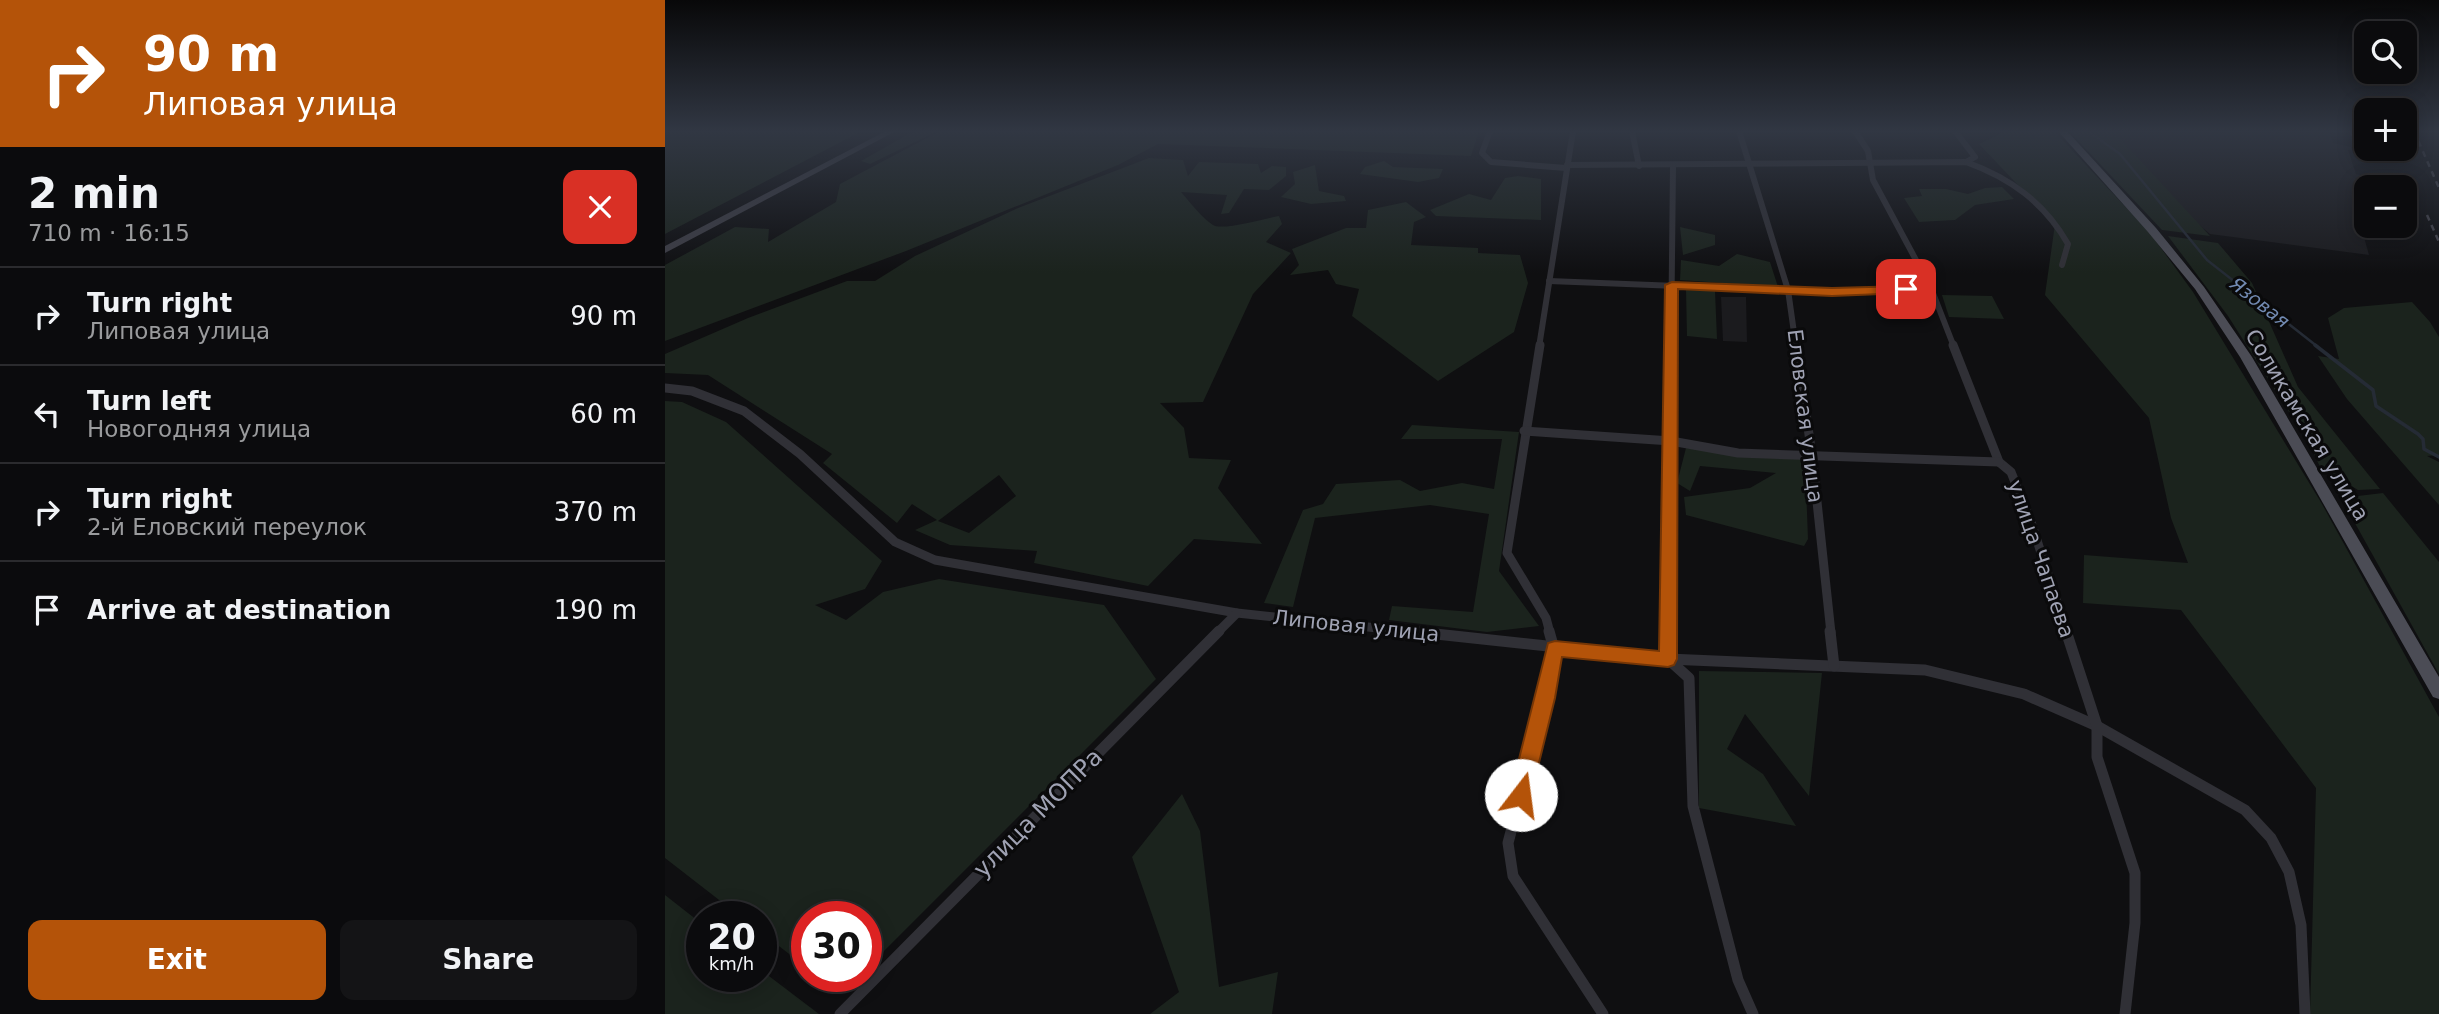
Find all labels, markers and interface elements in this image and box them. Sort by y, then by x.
map controls [2354,21,2417,238]
button: search [2354,21,2417,84]
text: 90 m [143,26,279,83]
icon: right [28,28,119,119]
text: Липовая улица [143,85,398,123]
button: + [2354,98,2417,161]
text: 2 min [28,169,160,218]
button: close [563,170,637,244]
button: − [2354,175,2417,238]
text: 710 m · 16:15 [28,220,190,246]
pin [1876,259,1936,319]
icon: arrive [1887,270,1925,308]
water label: Язовая [2225,271,2294,332]
text: Turn right [87,288,232,318]
icon: right [28,297,66,335]
text: 90 m [570,301,637,331]
text: Липовая улица [87,318,270,344]
street label: Соликамская улица [2240,325,2374,525]
street label: Еловская улица [1782,328,1828,504]
text: Turn left [87,386,211,416]
icon: left [28,395,66,433]
text: 60 m [570,399,637,429]
text: Новогодняя улица [87,416,311,442]
street label: улица Чапаева [2003,477,2079,641]
text: Turn right [87,484,232,514]
icon: right [28,493,66,531]
text: 370 m [554,497,637,527]
text: 2-й Еловский переулок [87,514,367,540]
icon: arrive [28,591,66,629]
text: Arrive at destination [87,595,391,625]
text: 190 m [554,595,637,625]
street label: Липовая улица [1272,605,1440,647]
street label: улица МОПРа [968,743,1108,883]
position arrow [1484,758,1558,832]
speed limit sign: 30 [791,901,882,992]
text: 20 [707,917,756,957]
button: Exit [28,920,326,1000]
button: Share [340,920,637,1000]
text: km/h [709,953,754,974]

